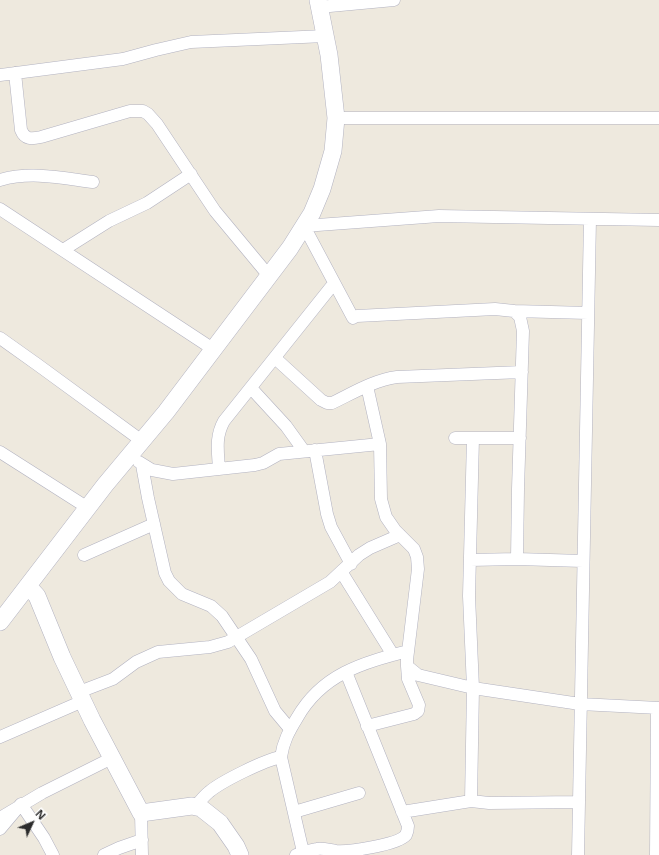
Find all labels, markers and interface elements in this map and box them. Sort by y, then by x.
north arrow [12,803,52,843]
text: N [32,806,49,823]

